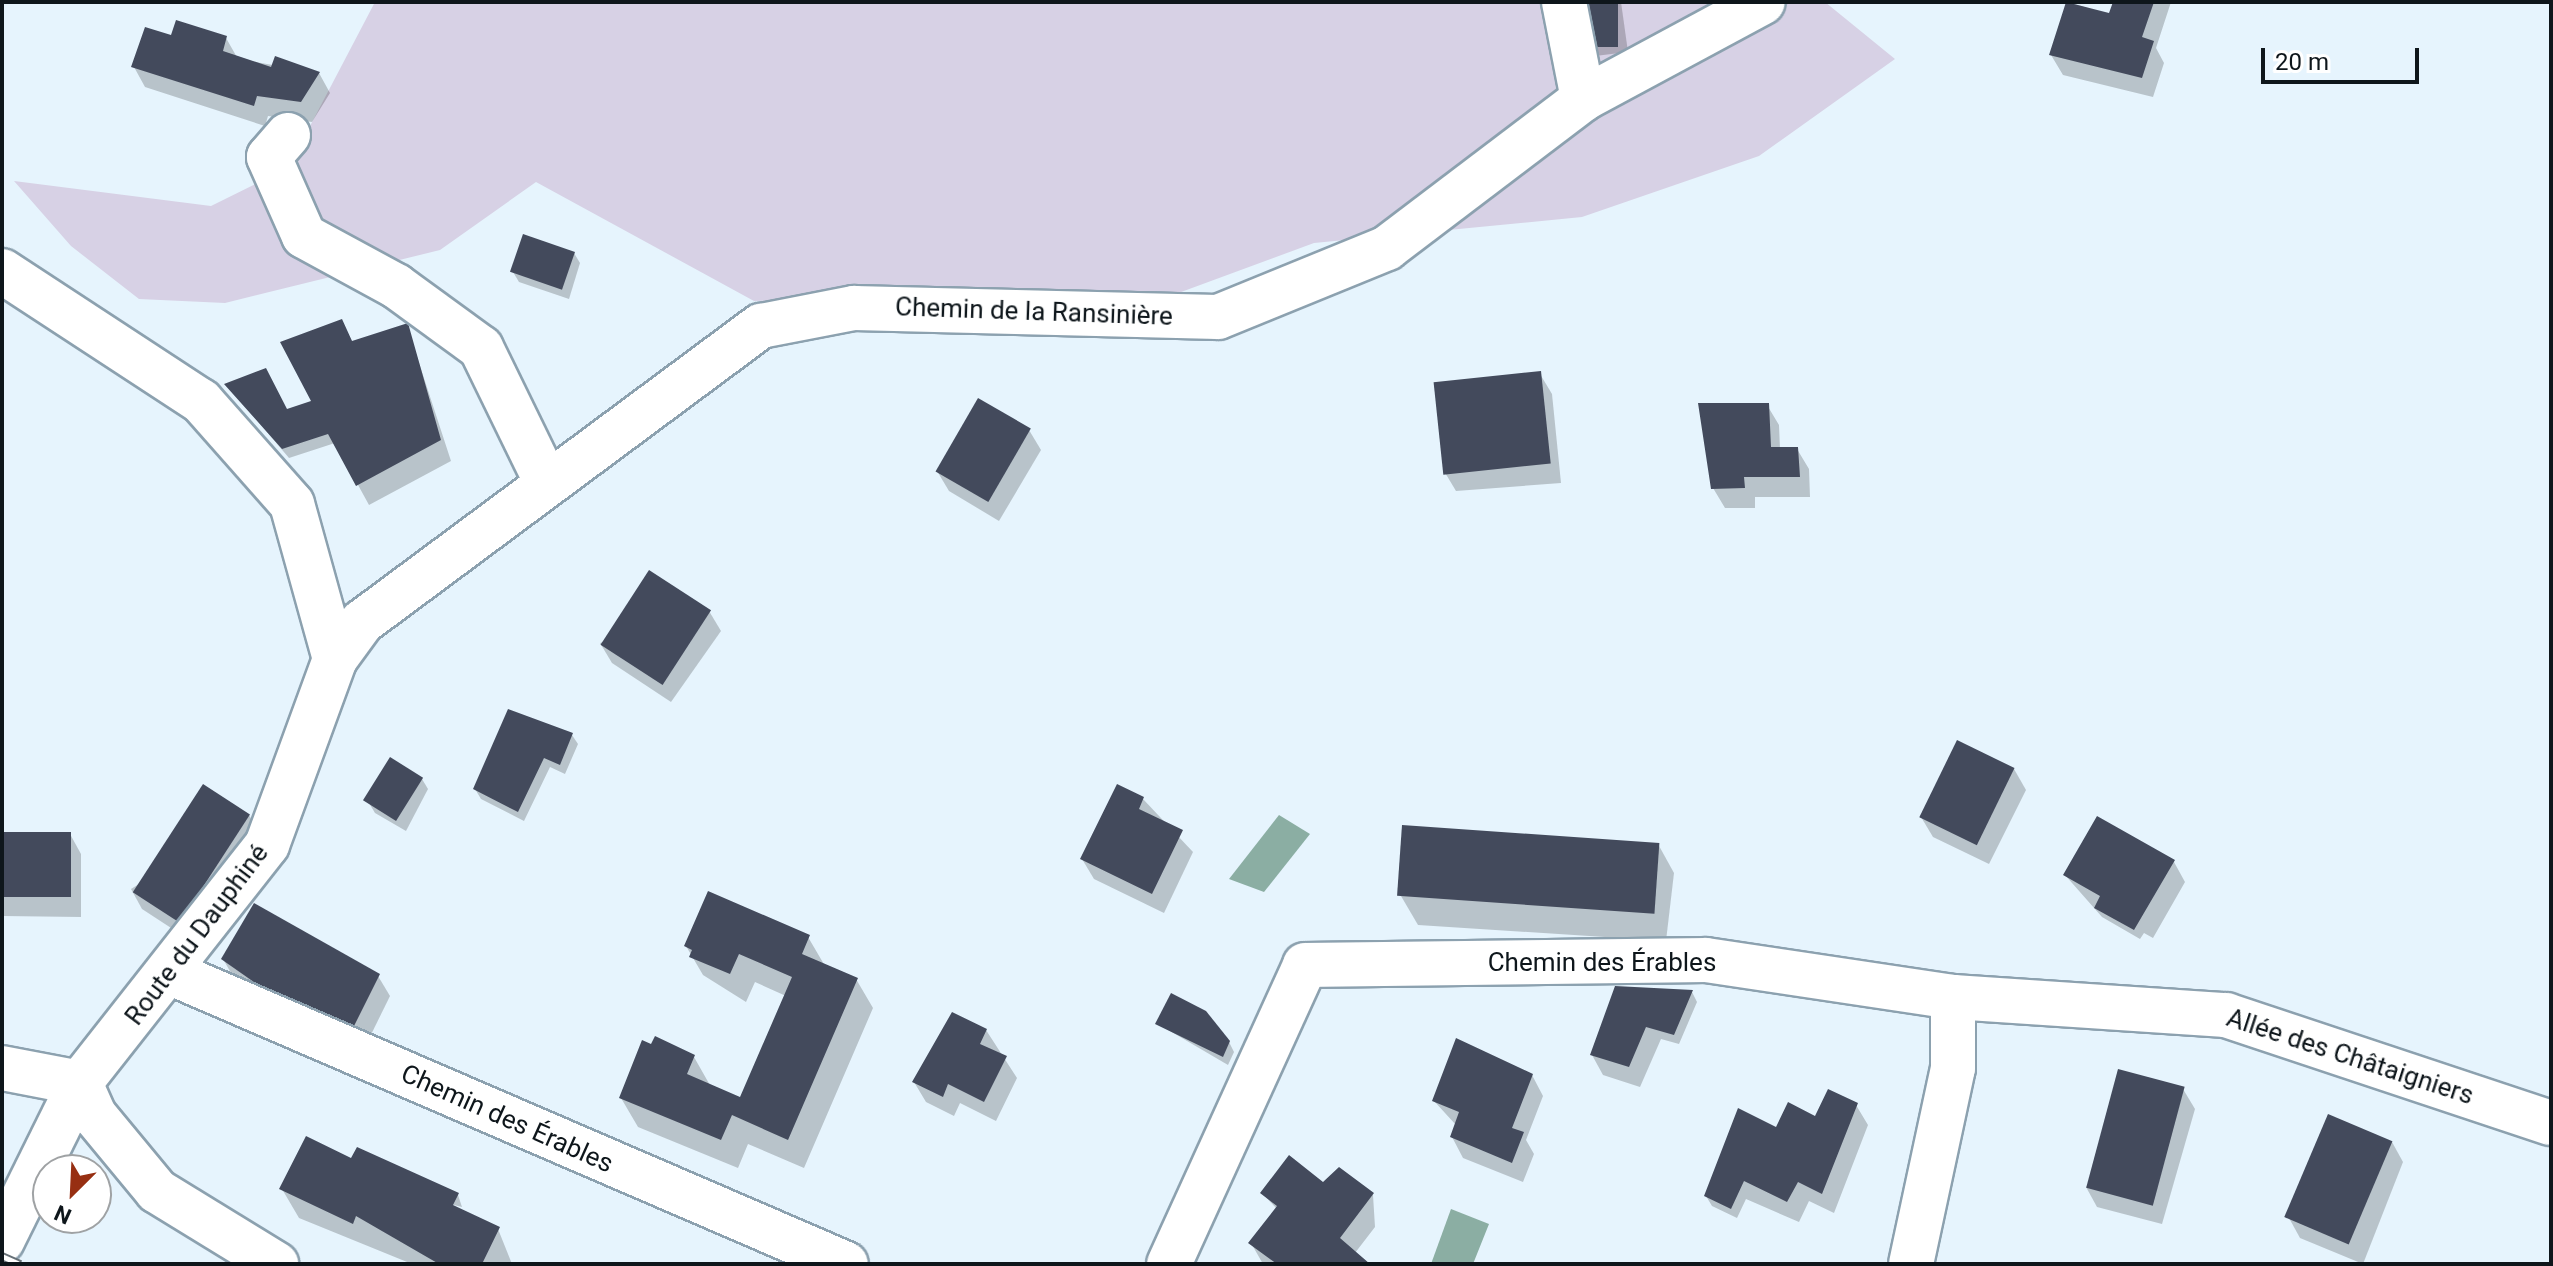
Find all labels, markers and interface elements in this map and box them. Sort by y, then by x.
scale bar [2265,32,2423,82]
text: 20 m [2275,48,2329,76]
street label: Chemin de la Ransinière [895,292,1173,332]
street label: Route du Dauphiné [119,838,275,1032]
street label: Chemin des Érables [1488,947,1716,979]
street label: Allée des Châtaigniers [2223,1002,2477,1112]
street label: Chemin des Érables [396,1058,618,1180]
north arrow [32,1154,112,1234]
text: N [51,1200,75,1229]

